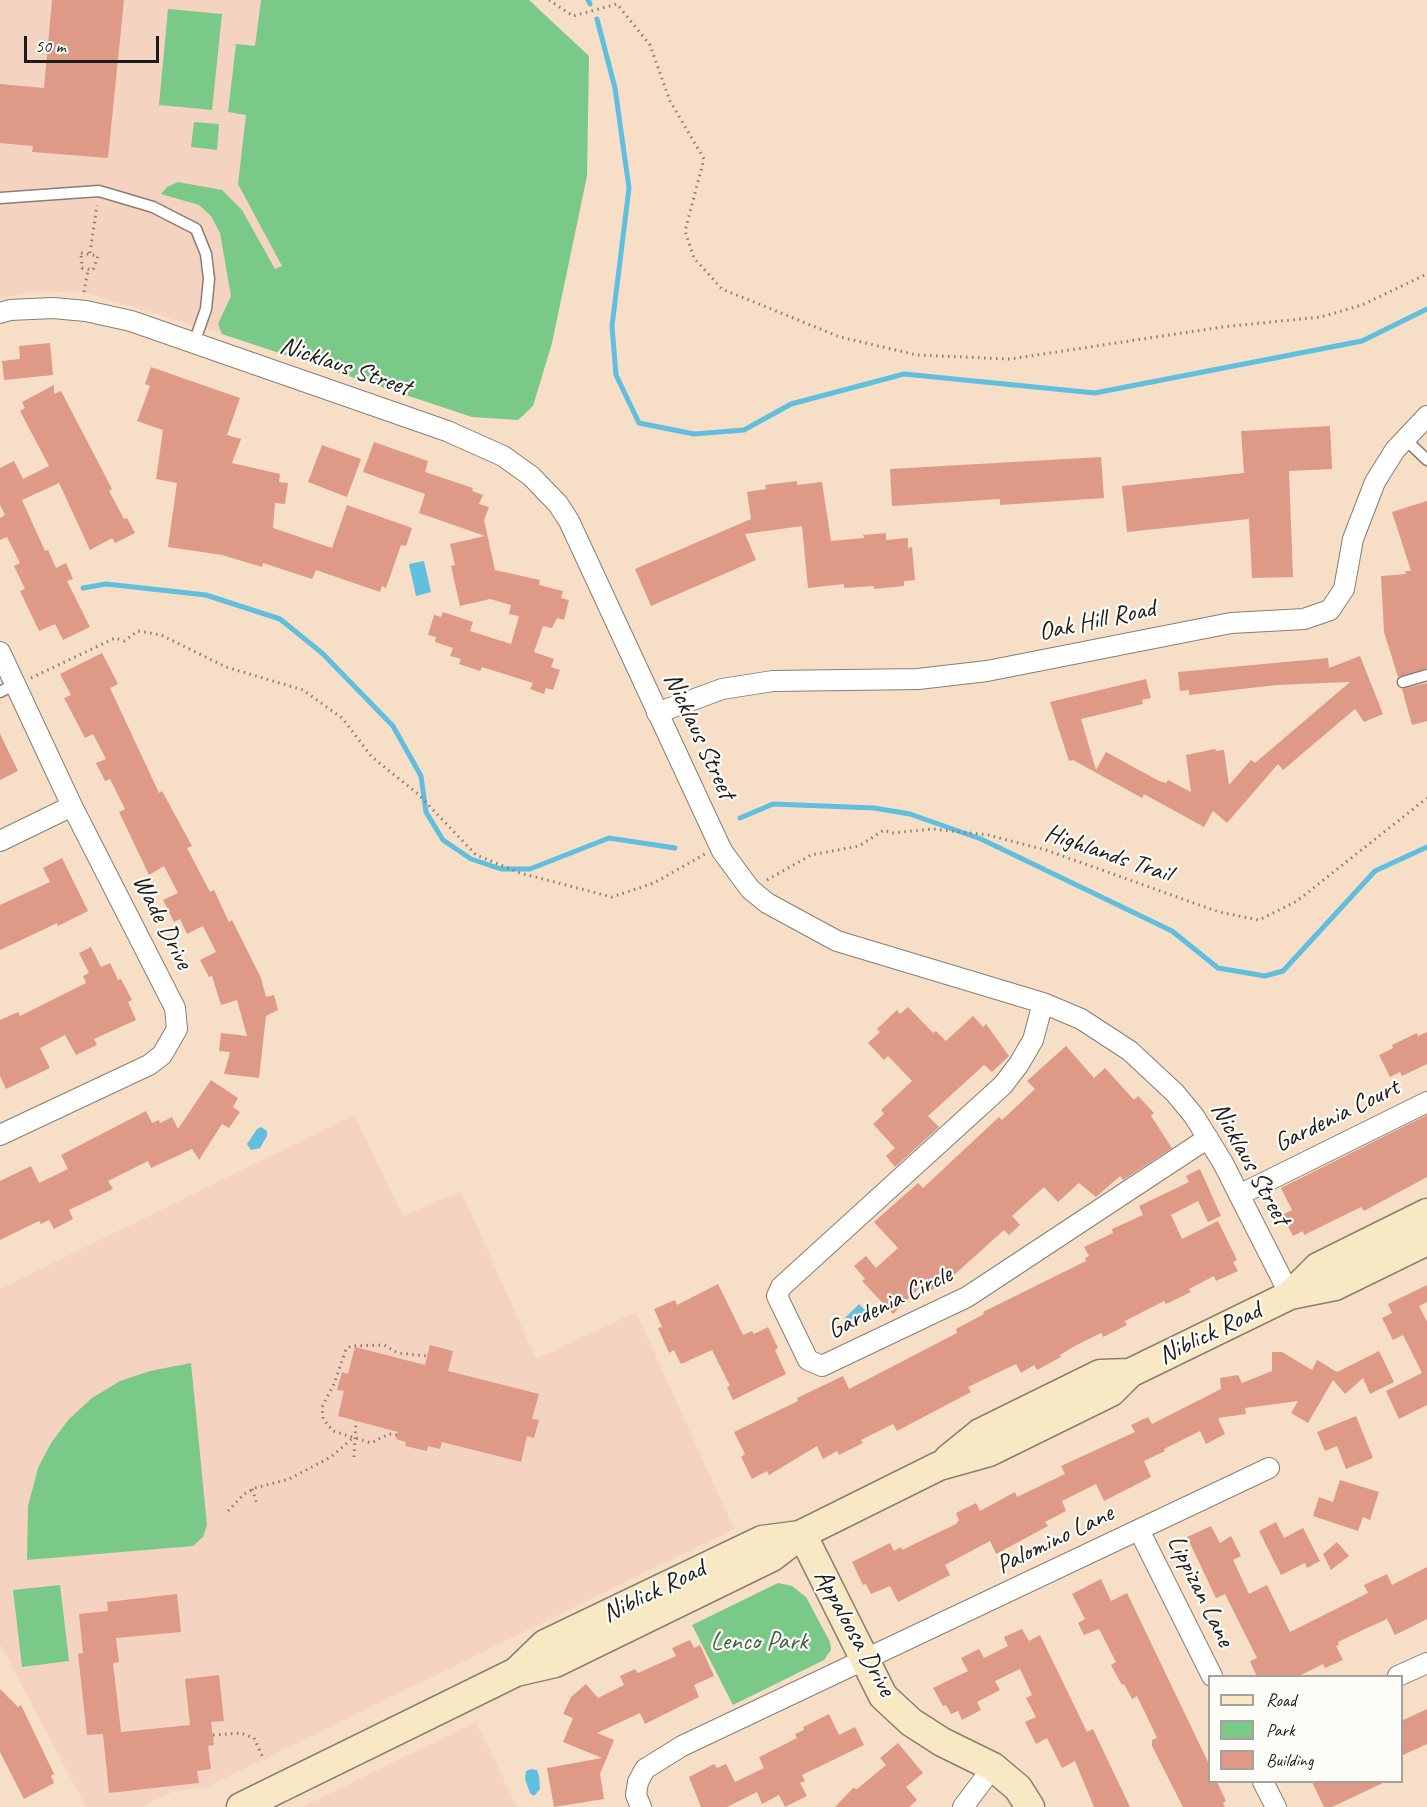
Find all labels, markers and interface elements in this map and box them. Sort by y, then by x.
scale bar [27,24,162,62]
text: 50 m [35,35,66,57]
street label: Nicklaus Street [276,330,414,404]
street label: Oak Hill Road [1036,593,1158,649]
street label: Nicklaus Street [656,668,742,804]
street label: Highlands Trail [1040,818,1176,890]
street label: Wade Drive [125,870,199,974]
street label: Gardenia Court [1269,1072,1405,1160]
street label: Nicklaus Street [1203,1097,1297,1231]
street label: Gardenia Circle [823,1259,957,1347]
street label: Niblick Road [1153,1296,1267,1372]
street label: Palomino Lane [991,1498,1119,1582]
street label: Lippizan Lane [1160,1530,1240,1652]
street label: Niblick Road [597,1554,711,1630]
street label: Appaloosa Drive [806,1564,902,1702]
park label: Lenco Park [710,1626,808,1658]
legend [1208,1675,1403,1783]
text: Road [1266,1689,1296,1711]
text: Park [1266,1719,1295,1741]
text: Building [1266,1749,1313,1771]

